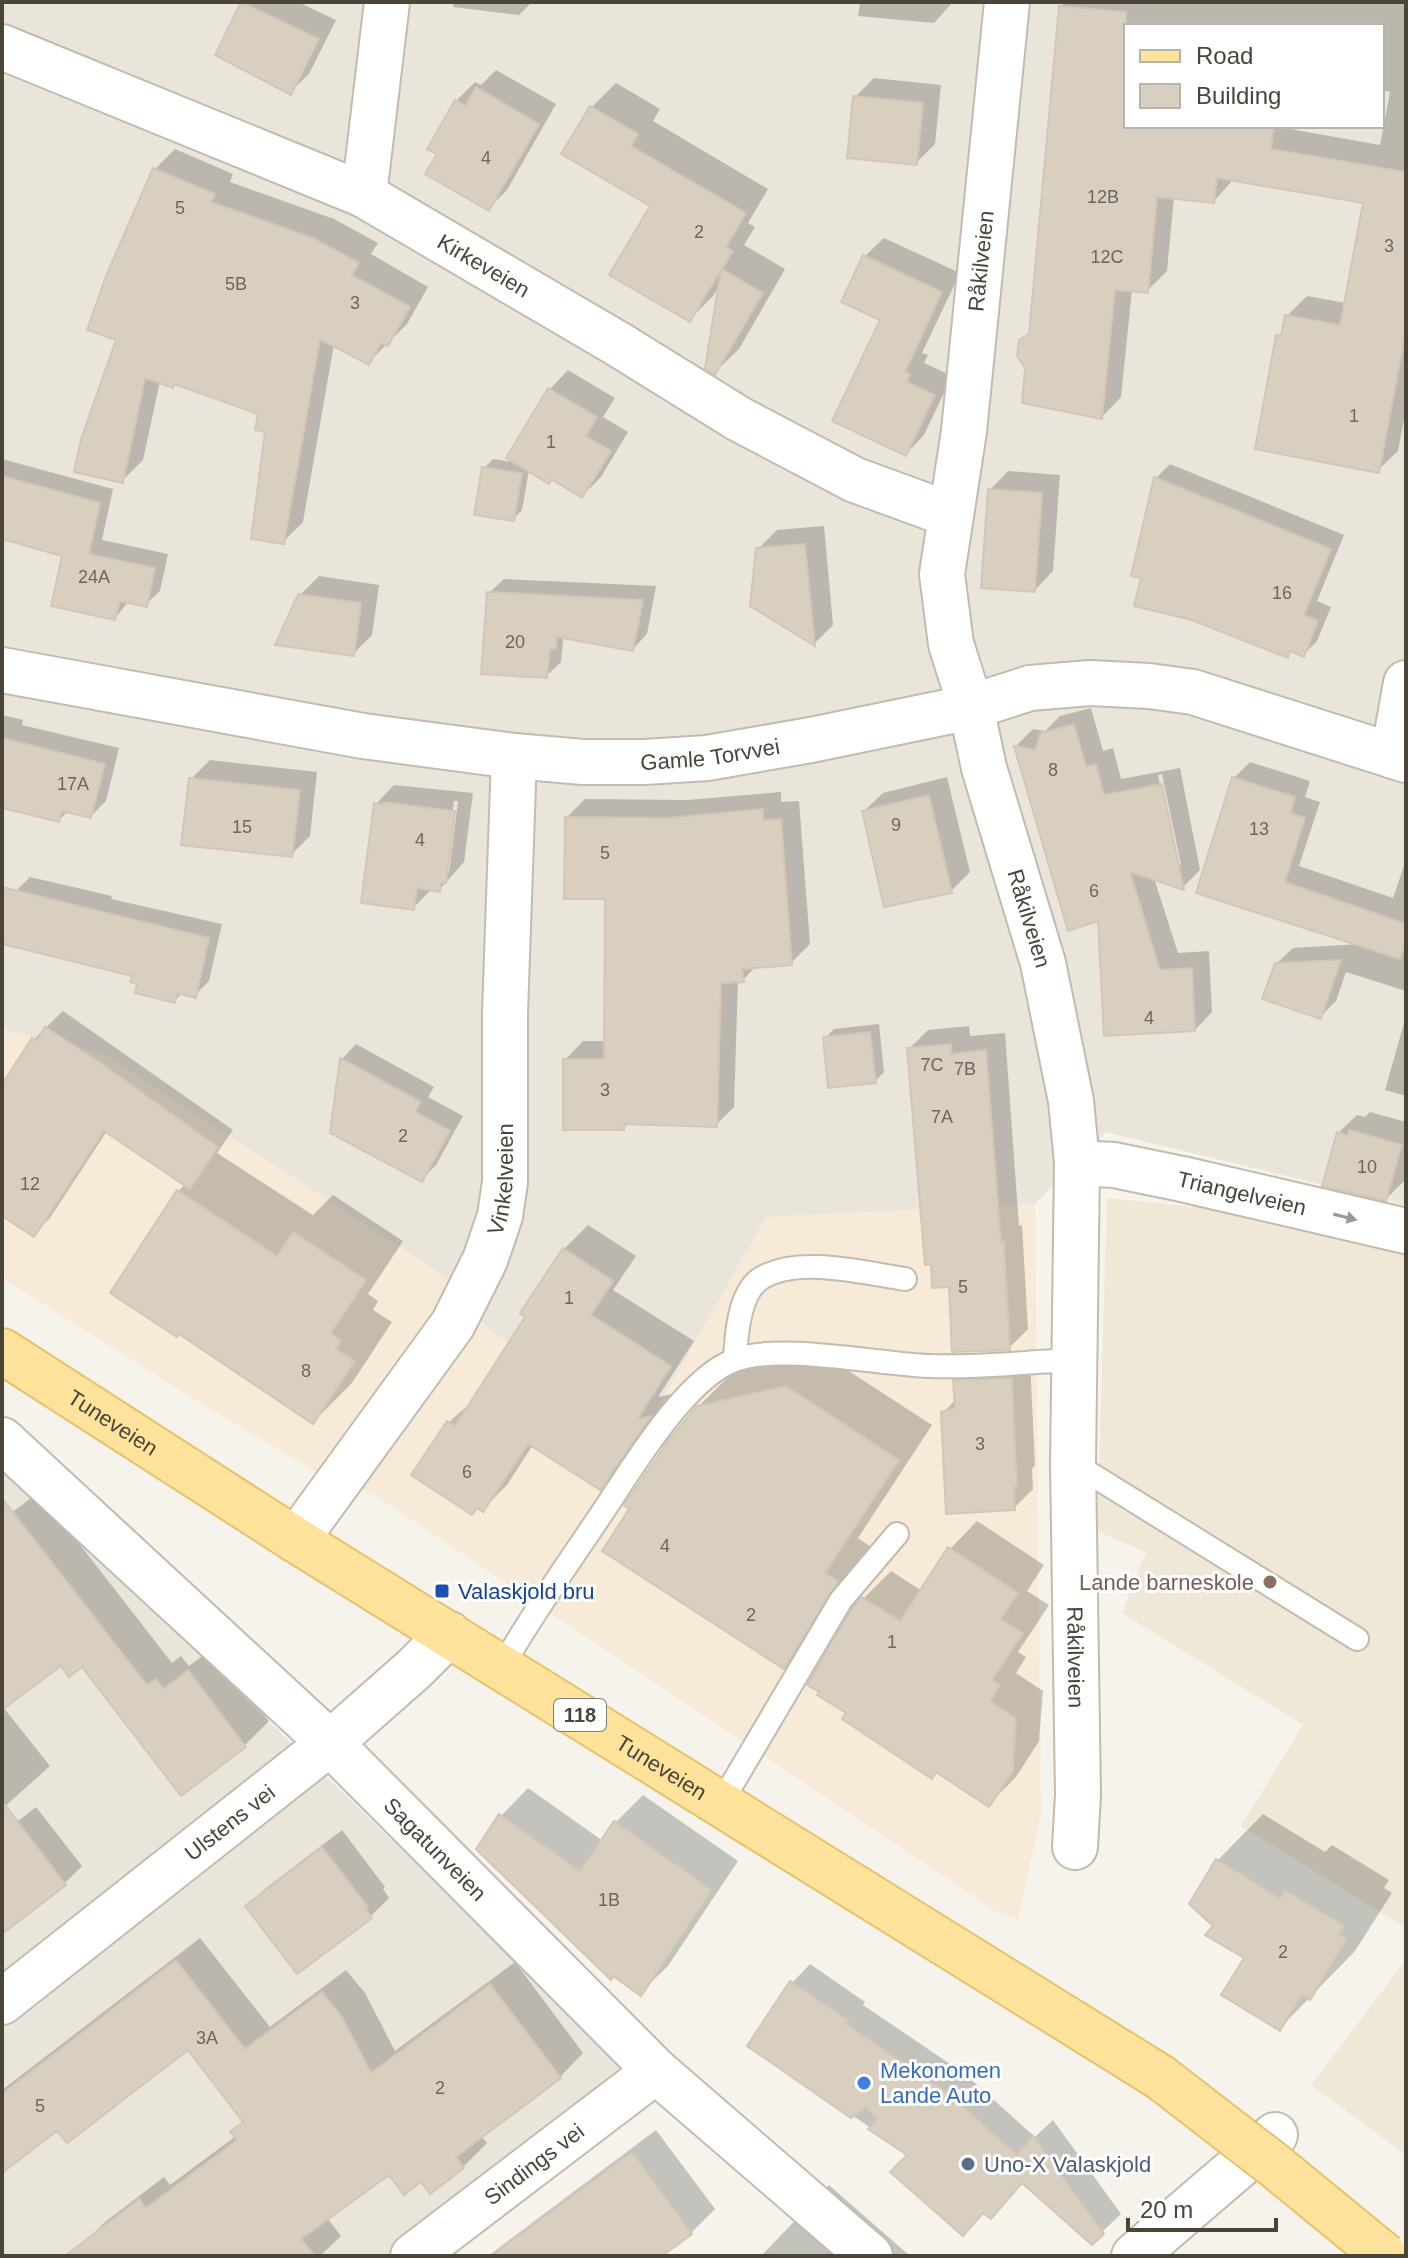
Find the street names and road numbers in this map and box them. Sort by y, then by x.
street label: Råkilveien [963,209,999,313]
street label: Kirkeveien [433,228,534,302]
street label: Gamle Torvvei [640,733,782,775]
street label: Råkilveien [1003,866,1056,971]
street label: Vinkelveien [482,1123,518,1238]
street label: Triangelveien [1175,1166,1309,1220]
street label: Tuneveien [63,1384,163,1460]
street label: Råkilveien [1063,1606,1089,1708]
road number: 118 [554,1699,606,1731]
street label: Tuneveien [612,1730,712,1805]
street label: Ulstens vei [180,1779,280,1865]
street label: Sagatunveien [379,1792,492,1906]
street label: Sindings vei [479,2118,589,2210]

